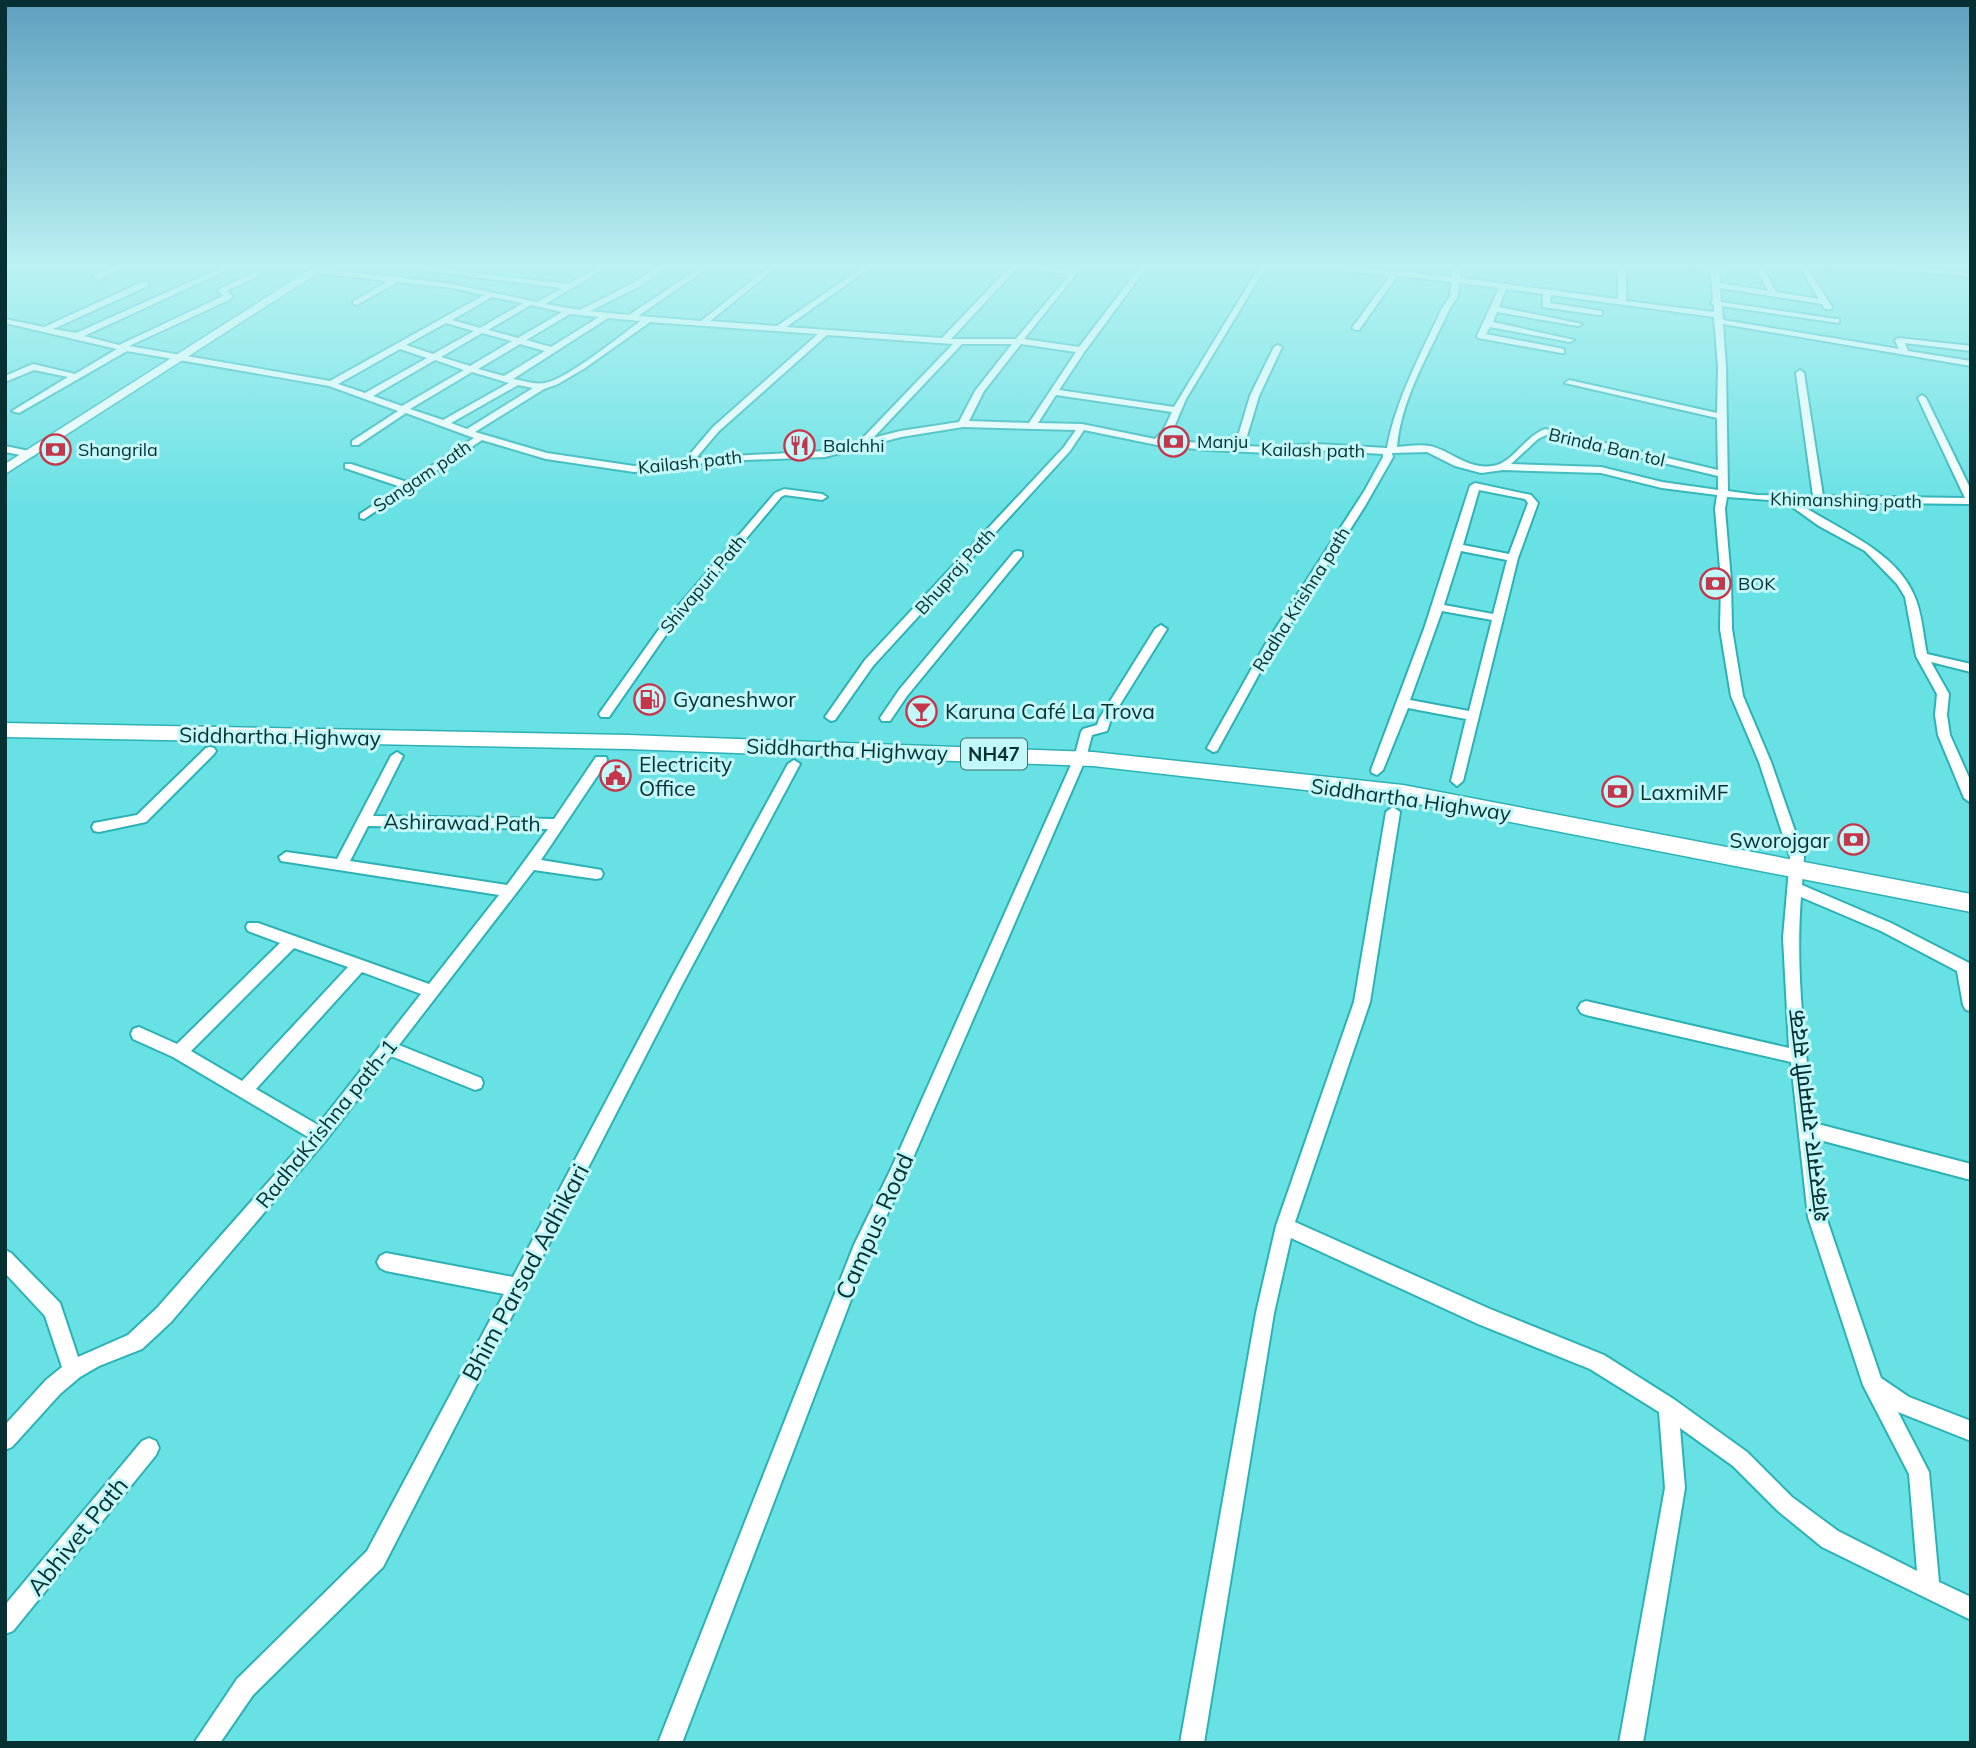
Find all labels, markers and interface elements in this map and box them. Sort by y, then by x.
street label: Brinda Ban tol [1546,422,1668,472]
bank icon: Manju [1157,424,1191,458]
restaurant icon: Balchhi [783,428,817,462]
place label: Manju [1197,430,1248,453]
bank icon: Shangrila [38,432,72,466]
place label: Balchhi [823,434,885,457]
street label: Sangam path [369,435,475,517]
place label: Shangrila [78,438,158,461]
street label: Kailash path [1261,438,1365,462]
street label: Kailash path [637,445,743,479]
street label: Khimanshing path [1770,487,1922,513]
street label: Radha Krishna path [1247,522,1355,676]
street label: Bhupraj Path [910,523,1000,619]
street label: Shivapuri Path [655,530,751,638]
bank icon: BOK [1698,566,1732,600]
place label: BOK [1738,572,1776,595]
fuel station icon: Gyaneshwor [633,682,667,716]
place label: Gyaneshwor [673,686,796,712]
bar icon: Karuna Café La Trova [905,694,939,728]
place label: Karuna Café La Trova [945,698,1155,724]
street label: Siddhartha Highway [179,721,381,751]
street label: Siddhartha Highway [746,732,948,766]
road number: NH47 [961,738,1027,769]
place label: Electricity Office [639,751,732,801]
public building icon: Electricity Office [599,759,633,793]
street label: Siddhartha Highway [1309,772,1513,826]
bank icon: LaxmiMF [1600,775,1634,809]
place label: LaxmiMF [1640,779,1729,805]
street label: Ashirawad Path [383,808,541,836]
bank icon: Sworojgar [1836,823,1870,857]
place label: Sworojgar [1730,827,1830,853]
street label: शंकरनगर-राममणी सदक [1780,1008,1836,1224]
street label: RadhaKrishna path-1 [250,1033,402,1213]
street label: Campus Road [828,1148,920,1304]
street label: Bhim Parsad Adhikari [455,1158,595,1386]
street label: Abhivet Path [20,1471,134,1601]

